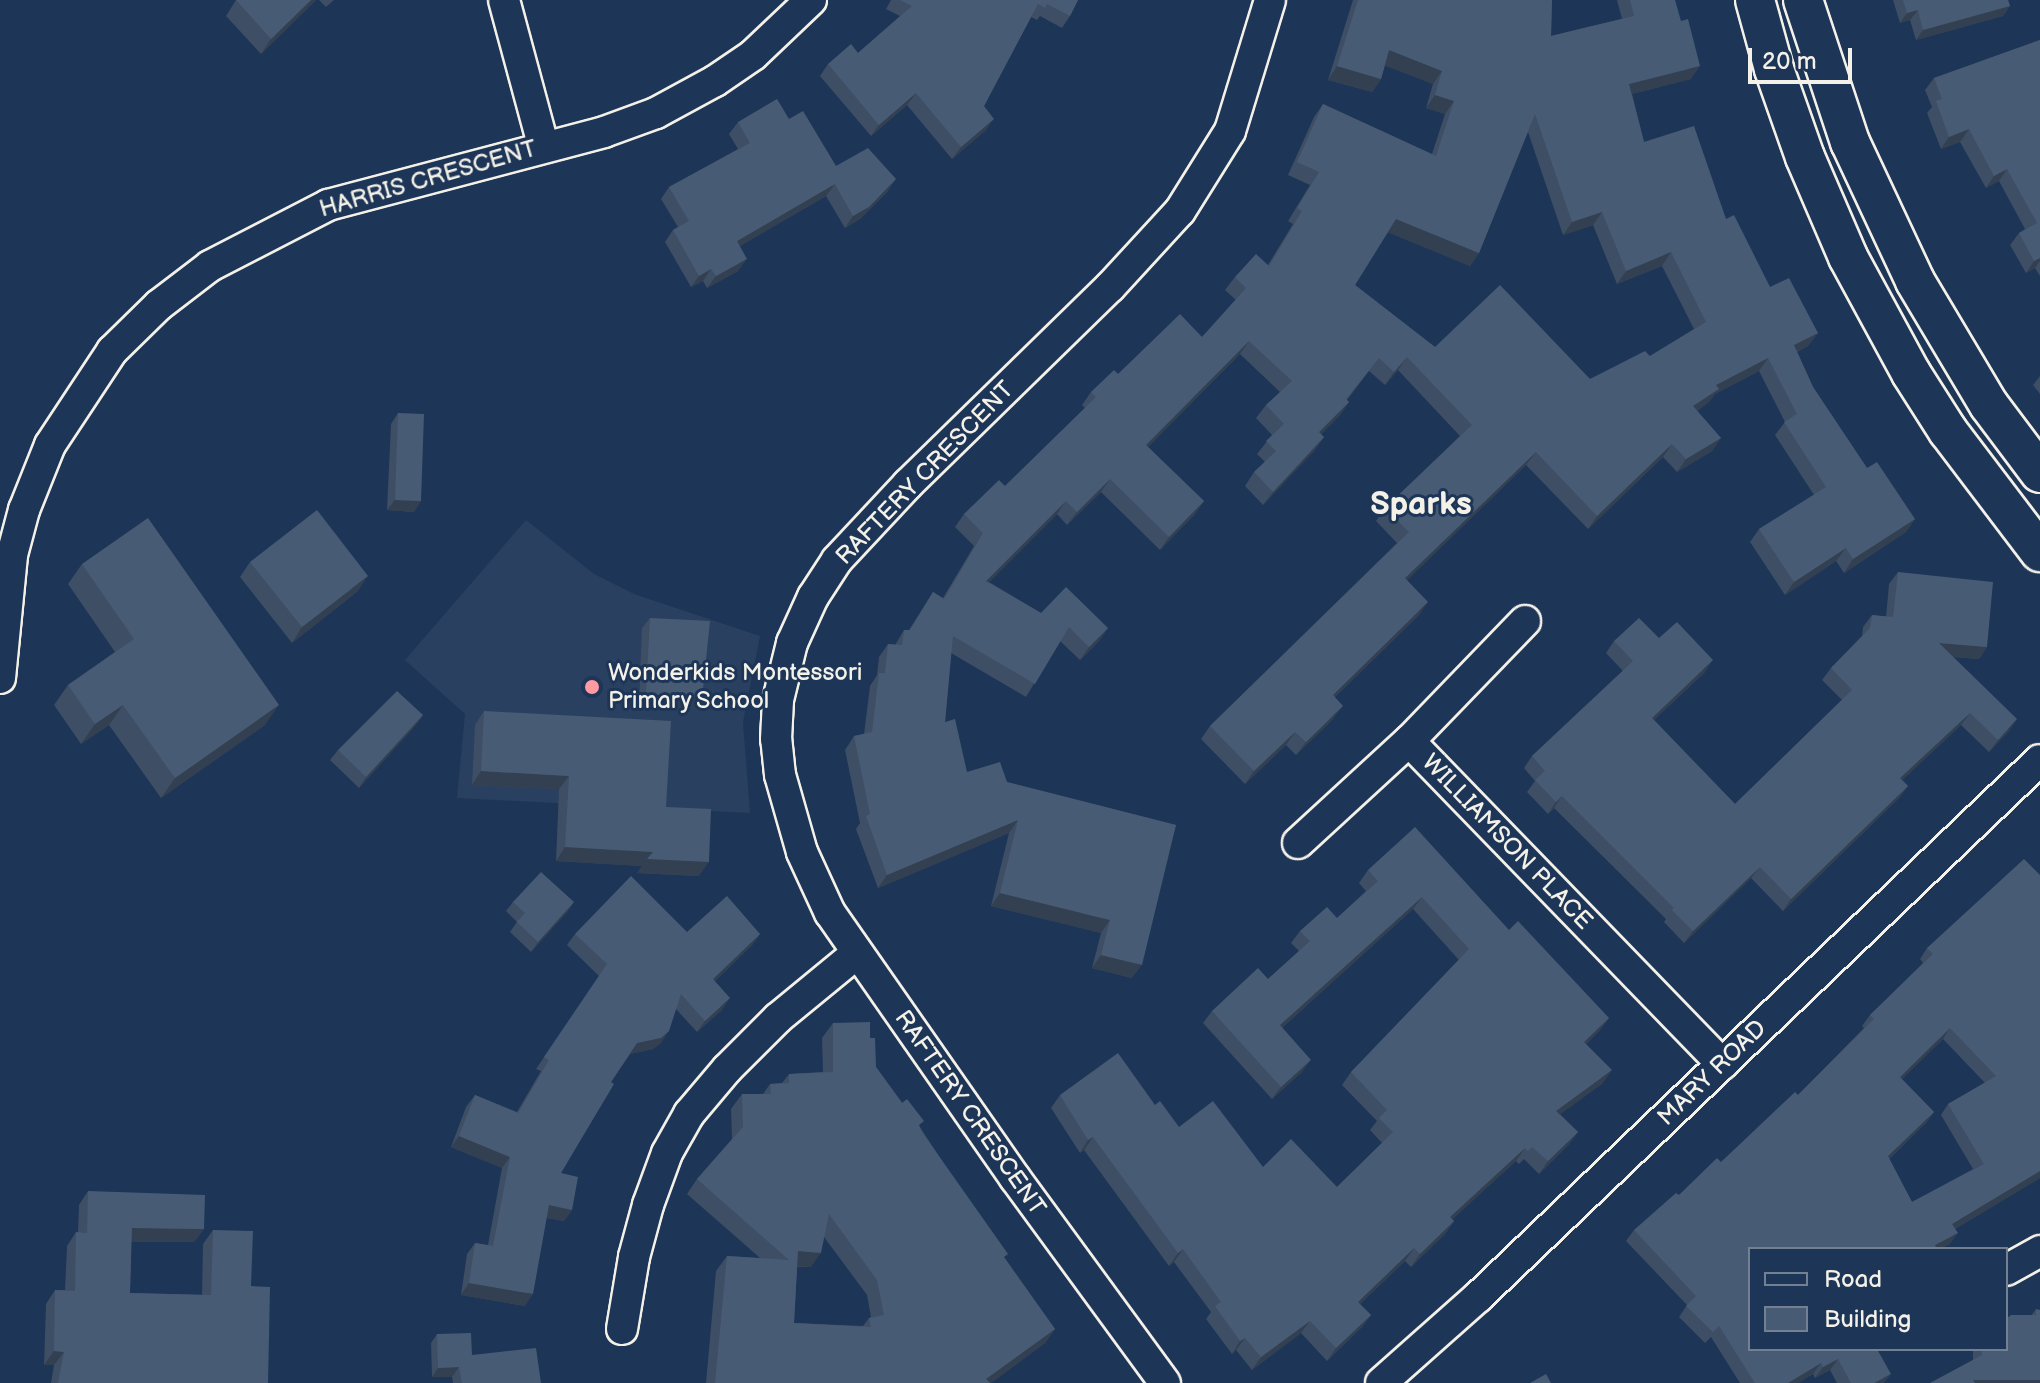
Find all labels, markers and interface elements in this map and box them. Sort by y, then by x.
scale bar [1752,32,1856,82]
text: 20 m [1762,47,1817,76]
street label: HARRIS CRESCENT [316,134,540,224]
street label: RAFTERY CRESCENT [830,375,1020,571]
district label: Sparks [1370,486,1472,524]
place label: Wonderkids Montessori Primary School [608,659,862,715]
marker: Wonderkids Montessori Primary School [583,678,601,696]
street label: WILLIAMSON PLACE [1416,748,1598,936]
street label: RAFTERY CRESCENT [888,1005,1052,1221]
street label: MARY ROAD [1652,1014,1772,1132]
legend [1748,1247,2008,1351]
text: Road [1824,1265,1882,1294]
text: Building [1824,1305,1911,1334]

